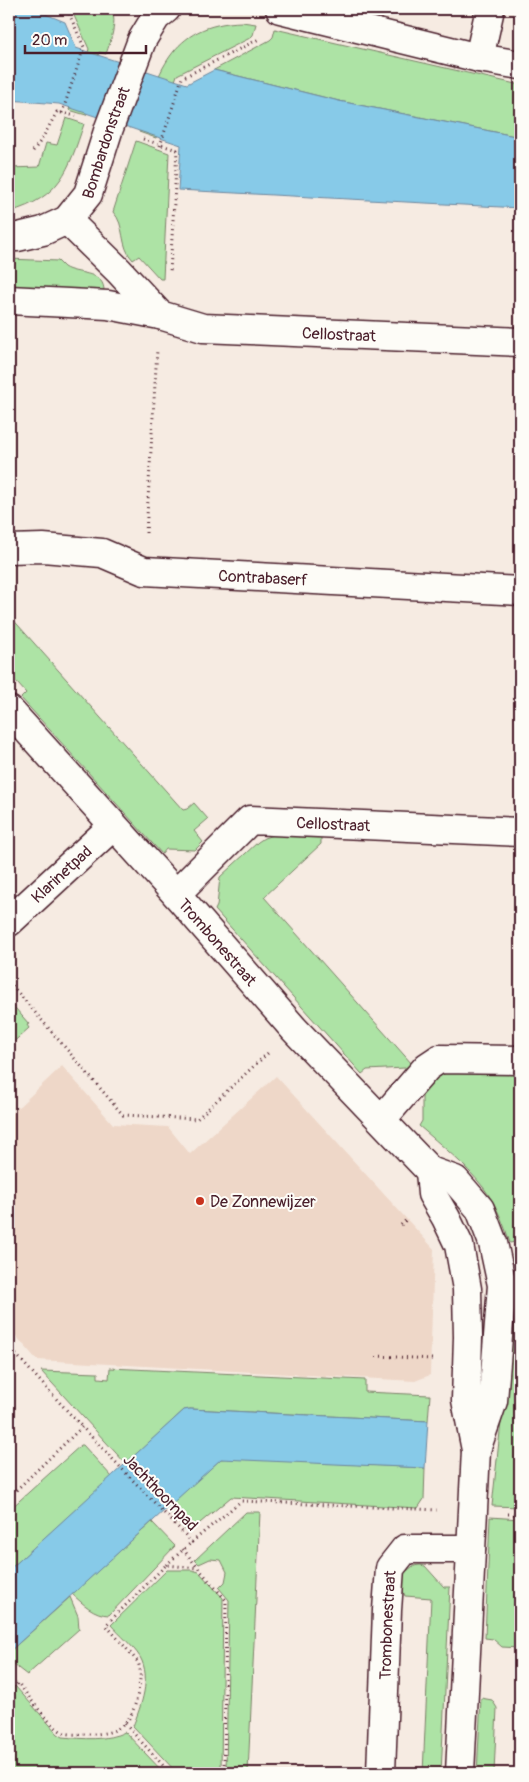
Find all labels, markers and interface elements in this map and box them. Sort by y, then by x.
scale bar [25,22,146,54]
text: 20 m [32,31,67,50]
street label: Bombardonstraat [78,83,135,201]
street label: Cellostraat [301,323,377,347]
street label: Contrabaserf [218,566,309,591]
street label: Cellostraat [296,813,371,836]
street label: Klarinetpad [27,842,96,908]
street label: Trombonestraat [173,895,261,991]
place label: De Zonnewijzer [210,1192,316,1212]
marker: De Zonnewijzer [194,1195,206,1207]
street label: Jachthoornpad [119,1450,202,1535]
street label: Trombonestraat [375,1569,401,1680]

